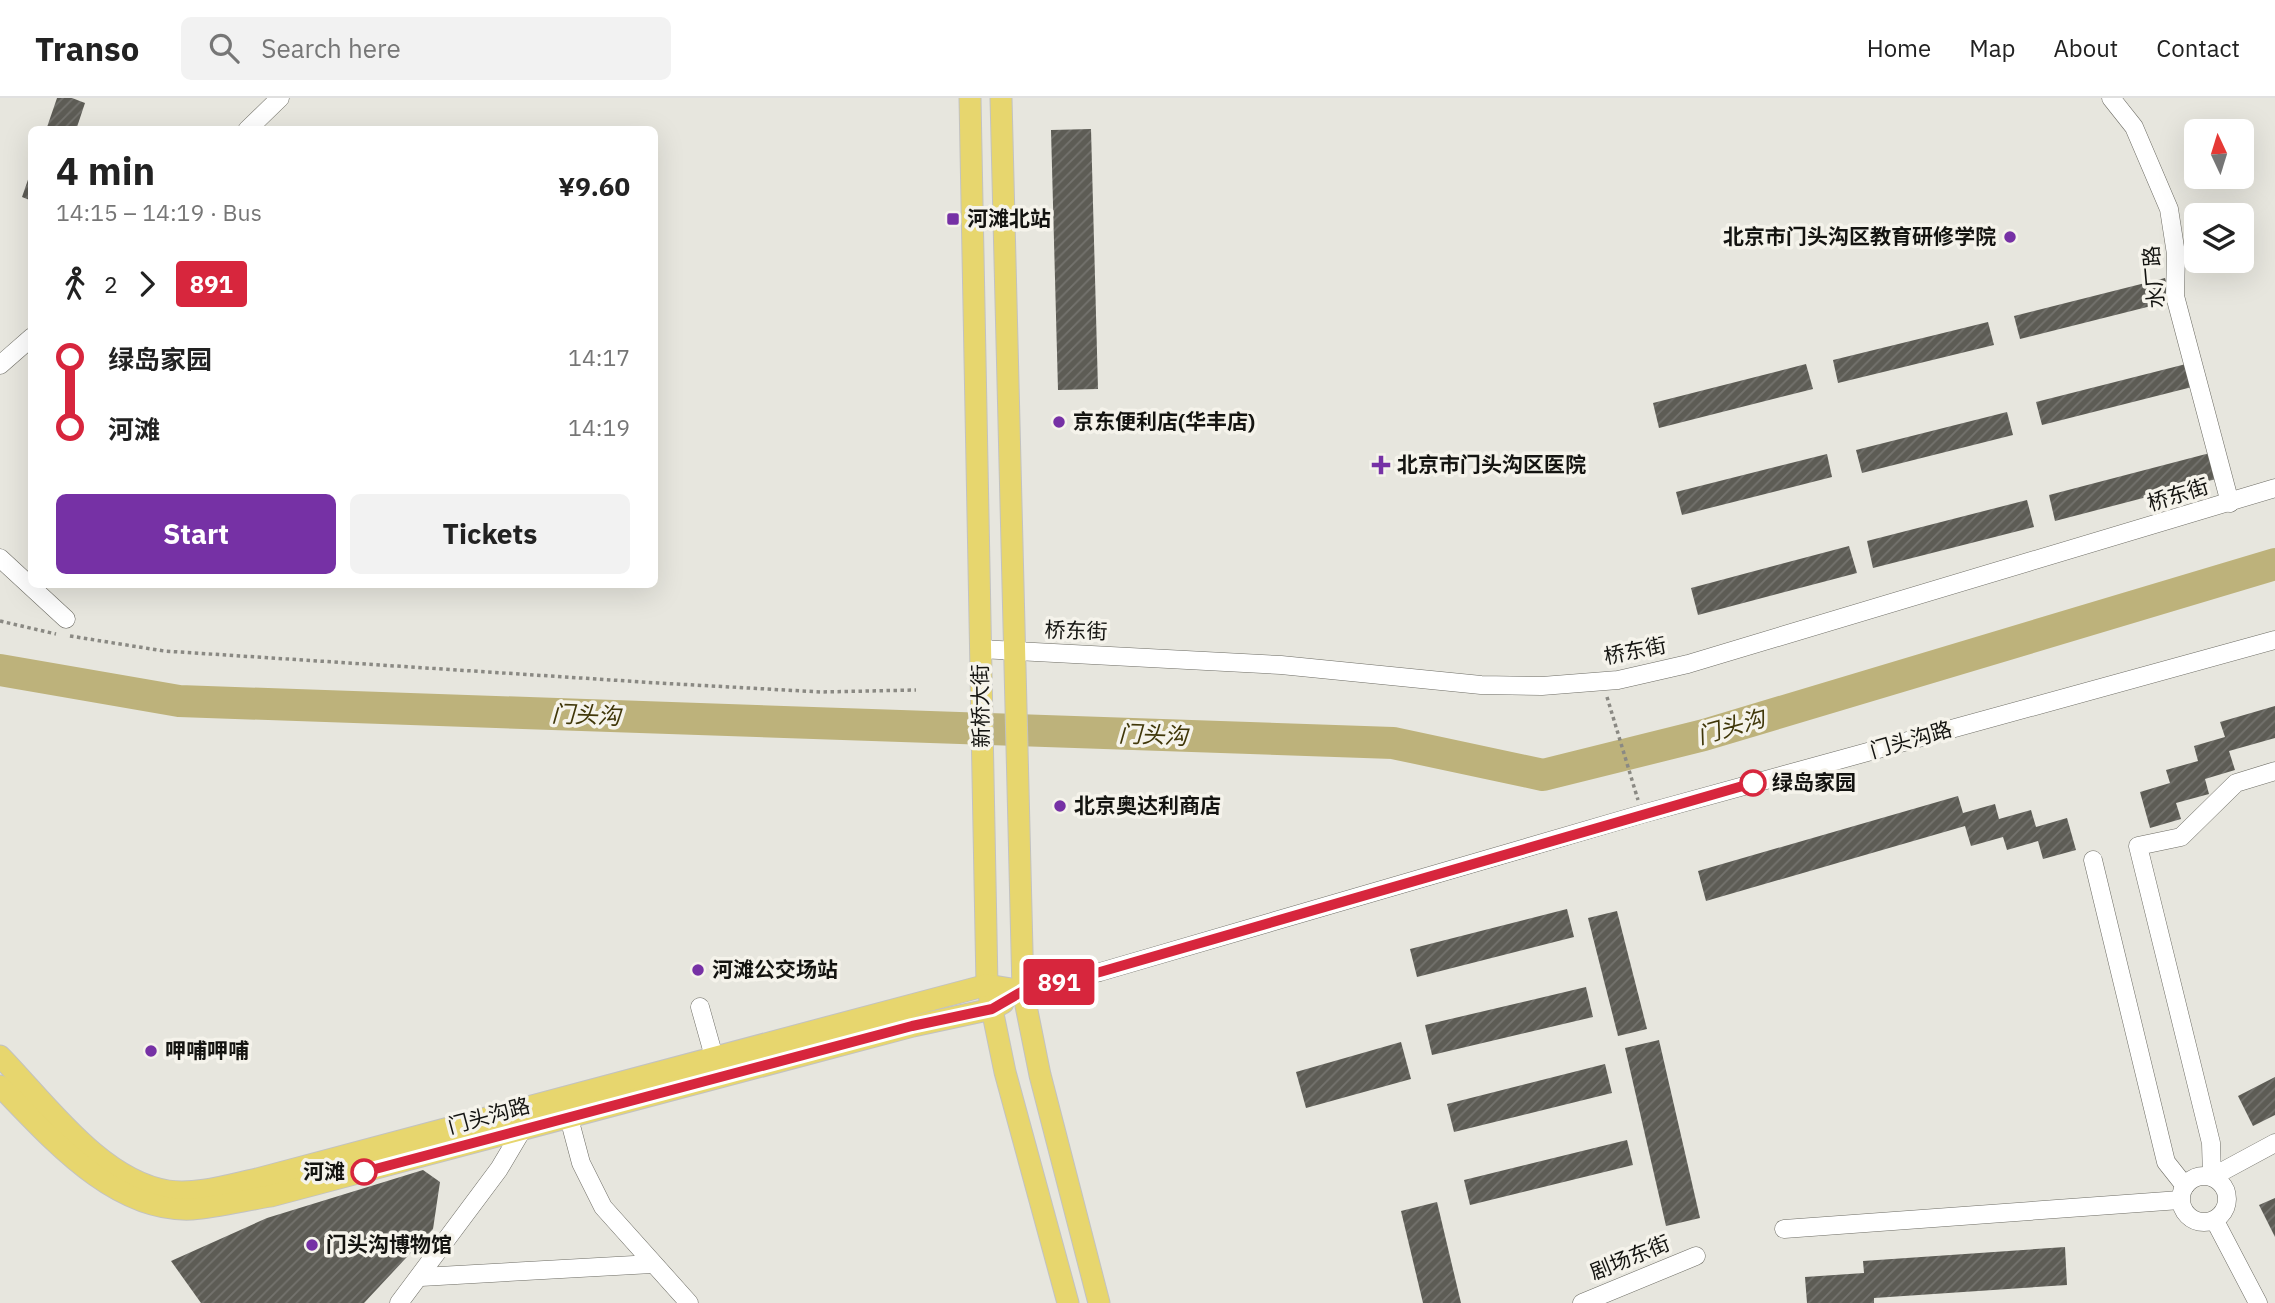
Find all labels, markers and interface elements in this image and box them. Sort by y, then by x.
search box [181,17,671,80]
text: Transo [35,27,139,70]
icon: search [205,29,243,67]
text: Search here [261,31,401,65]
text: Home [1867,32,1931,64]
text: Map [1969,32,2015,64]
text: About [2053,32,2118,64]
text: Contact [2156,32,2240,64]
north arrow [2184,119,2254,189]
map controls [2184,119,2254,273]
text: 4 min [56,146,155,195]
text: ¥9.60 [558,169,630,203]
text: 14:15 – 14:19 · Bus [56,197,262,227]
button: layers [2184,203,2254,273]
place label: 河滩北站 [967,204,1051,232]
marker: 河滩北站 [945,211,961,227]
place label: 北京市门头沟区教育研修学院 [1723,222,1996,250]
marker: 北京市门头沟区教育研修学院 [2002,229,2018,245]
street label: 水厂路 [2136,244,2170,310]
icon: walk [56,265,94,303]
icon: forward [128,265,166,303]
text: 891 [190,268,233,300]
text: 2 [104,269,118,299]
text: 绿岛家园 [108,342,212,376]
text: 14:17 [568,342,630,372]
place label: 京东便利店(华丰店) [1073,407,1255,435]
text: 河滩 [108,412,160,446]
text: 14:19 [568,412,630,442]
marker: 京东便利店(华丰店) [1051,414,1067,430]
place label: 北京市门头沟区医院 [1397,450,1586,478]
marker: 北京市门头沟区医院 [1371,455,1391,475]
street label: 桥东街 [2143,471,2212,517]
button: Start [56,494,336,574]
button: Tickets [350,494,630,574]
street label: 桥东街 [1044,615,1108,645]
street label: 桥东街 [1601,630,1668,670]
street label: 新桥大街 [965,664,995,748]
water label: 门头沟 [551,698,624,730]
water label: 门头沟 [1693,701,1771,750]
street label: 门头沟路 [1866,714,1955,764]
water label: 门头沟 [1118,718,1191,750]
place label: 绿岛家园 [1772,768,1856,796]
marker: 绿岛家园 [1740,770,1766,796]
place label: 北京奥达利商店 [1074,791,1221,819]
marker: 北京奥达利商店 [1052,798,1068,814]
place label: 河滩公交场站 [712,955,838,983]
line badge: 891 [1019,959,1099,1005]
marker: 河滩公交场站 [690,962,706,978]
text: 891 [1037,966,1081,998]
place label: 呷哺呷哺 [165,1036,249,1064]
marker: 呷哺呷哺 [143,1043,159,1059]
street label: 门头沟路 [445,1091,533,1139]
place label: 河滩 [303,1157,345,1185]
marker: 河滩 [351,1159,377,1185]
street label: 剧场东街 [1585,1228,1674,1286]
place label: 门头沟博物馆 [326,1230,452,1258]
marker: 门头沟博物馆 [304,1237,320,1253]

